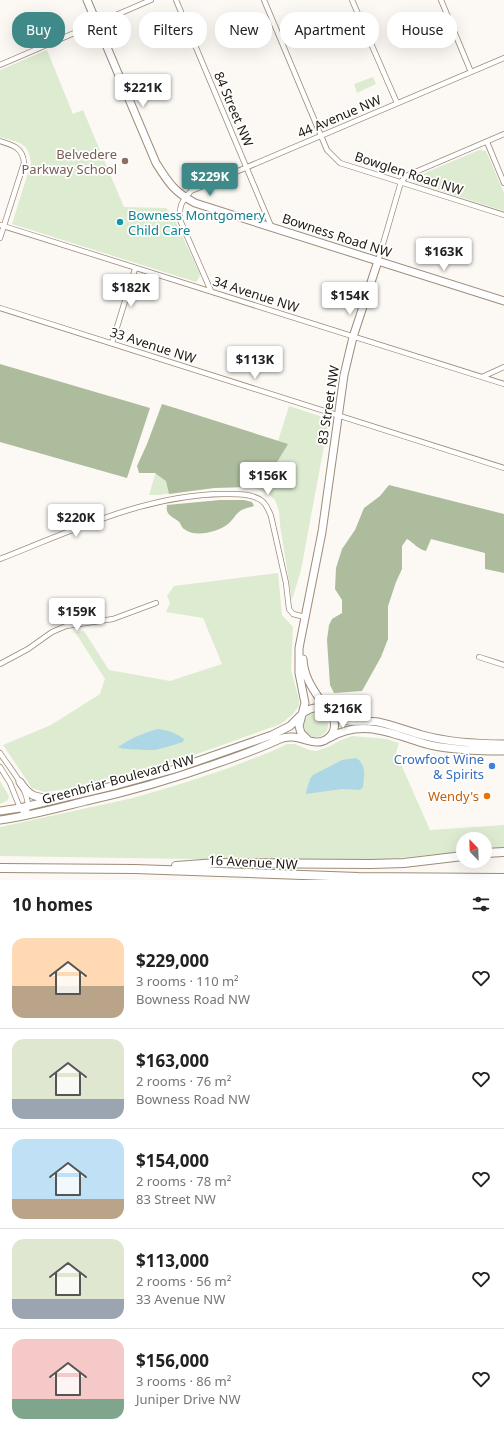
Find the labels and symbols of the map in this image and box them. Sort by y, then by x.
street label: 84 Street NW [210,69,258,149]
pin: $221K [115,74,171,108]
street label: 44 Avenue NW [294,90,384,142]
place label: Belvedere Parkway School [22,145,117,178]
street label: Bowglen Road NW [352,147,466,199]
marker: Belvedere Parkway School [120,156,130,166]
pin: $229K [182,163,238,197]
place label: Bowness Montgomery Child Care [128,206,266,239]
street label: Bowness Road NW [280,209,394,261]
marker: Bowness Montgomery Child Care [115,217,125,227]
pin: $163K [416,238,472,272]
street label: 34 Avenue NW [211,272,301,316]
pin: $182K [103,274,159,308]
pin: $154K [322,282,378,316]
street label: 33 Avenue NW [108,323,198,367]
pin: $113K [227,346,283,380]
street label: 83 Street NW [313,364,343,446]
pin: $156K [240,462,296,496]
pin: $220K [48,504,104,538]
pin: $159K [49,598,105,632]
pin: $216K [315,695,371,729]
street label: Greenbriar Boulevard NW [40,750,196,808]
place label: Crowfoot Wine & Spirits [394,750,484,783]
marker: Crowfoot Wine & Spirits [487,761,497,771]
place label: Wendy's [428,787,479,805]
marker: Wendy's [482,791,492,801]
north arrow [456,832,492,868]
street label: 16 Avenue NW [208,851,298,873]

